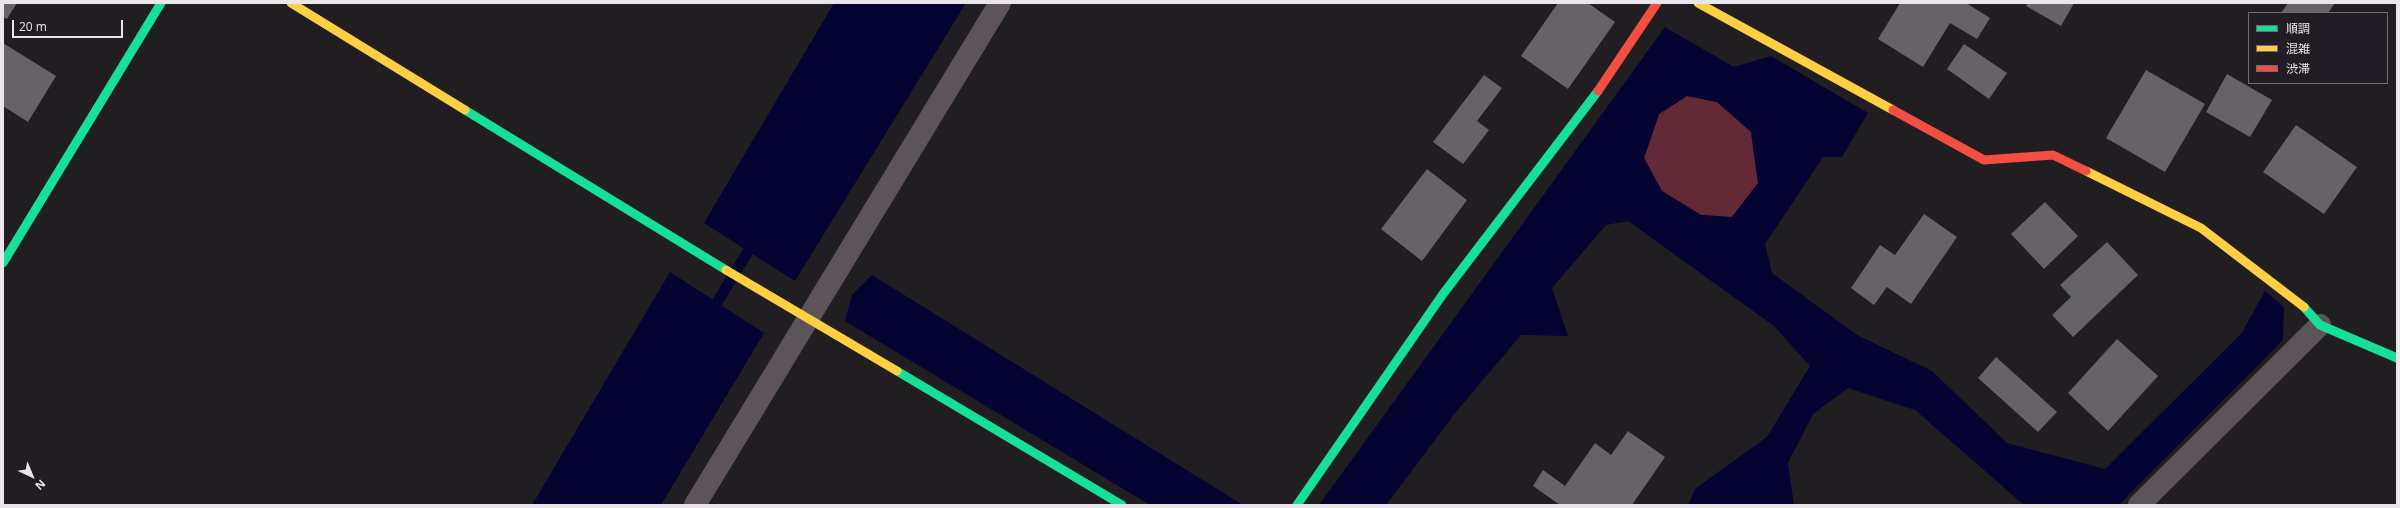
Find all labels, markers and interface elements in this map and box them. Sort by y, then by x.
scale bar [14,12,125,38]
legend [2248,12,2388,84]
text: 20 m [19,18,47,35]
text: 順調 [2286,20,2310,37]
text: 混雑 [2286,40,2310,57]
text: 渋滞 [2286,60,2310,77]
north arrow [12,456,52,496]
text: N [32,476,49,493]

